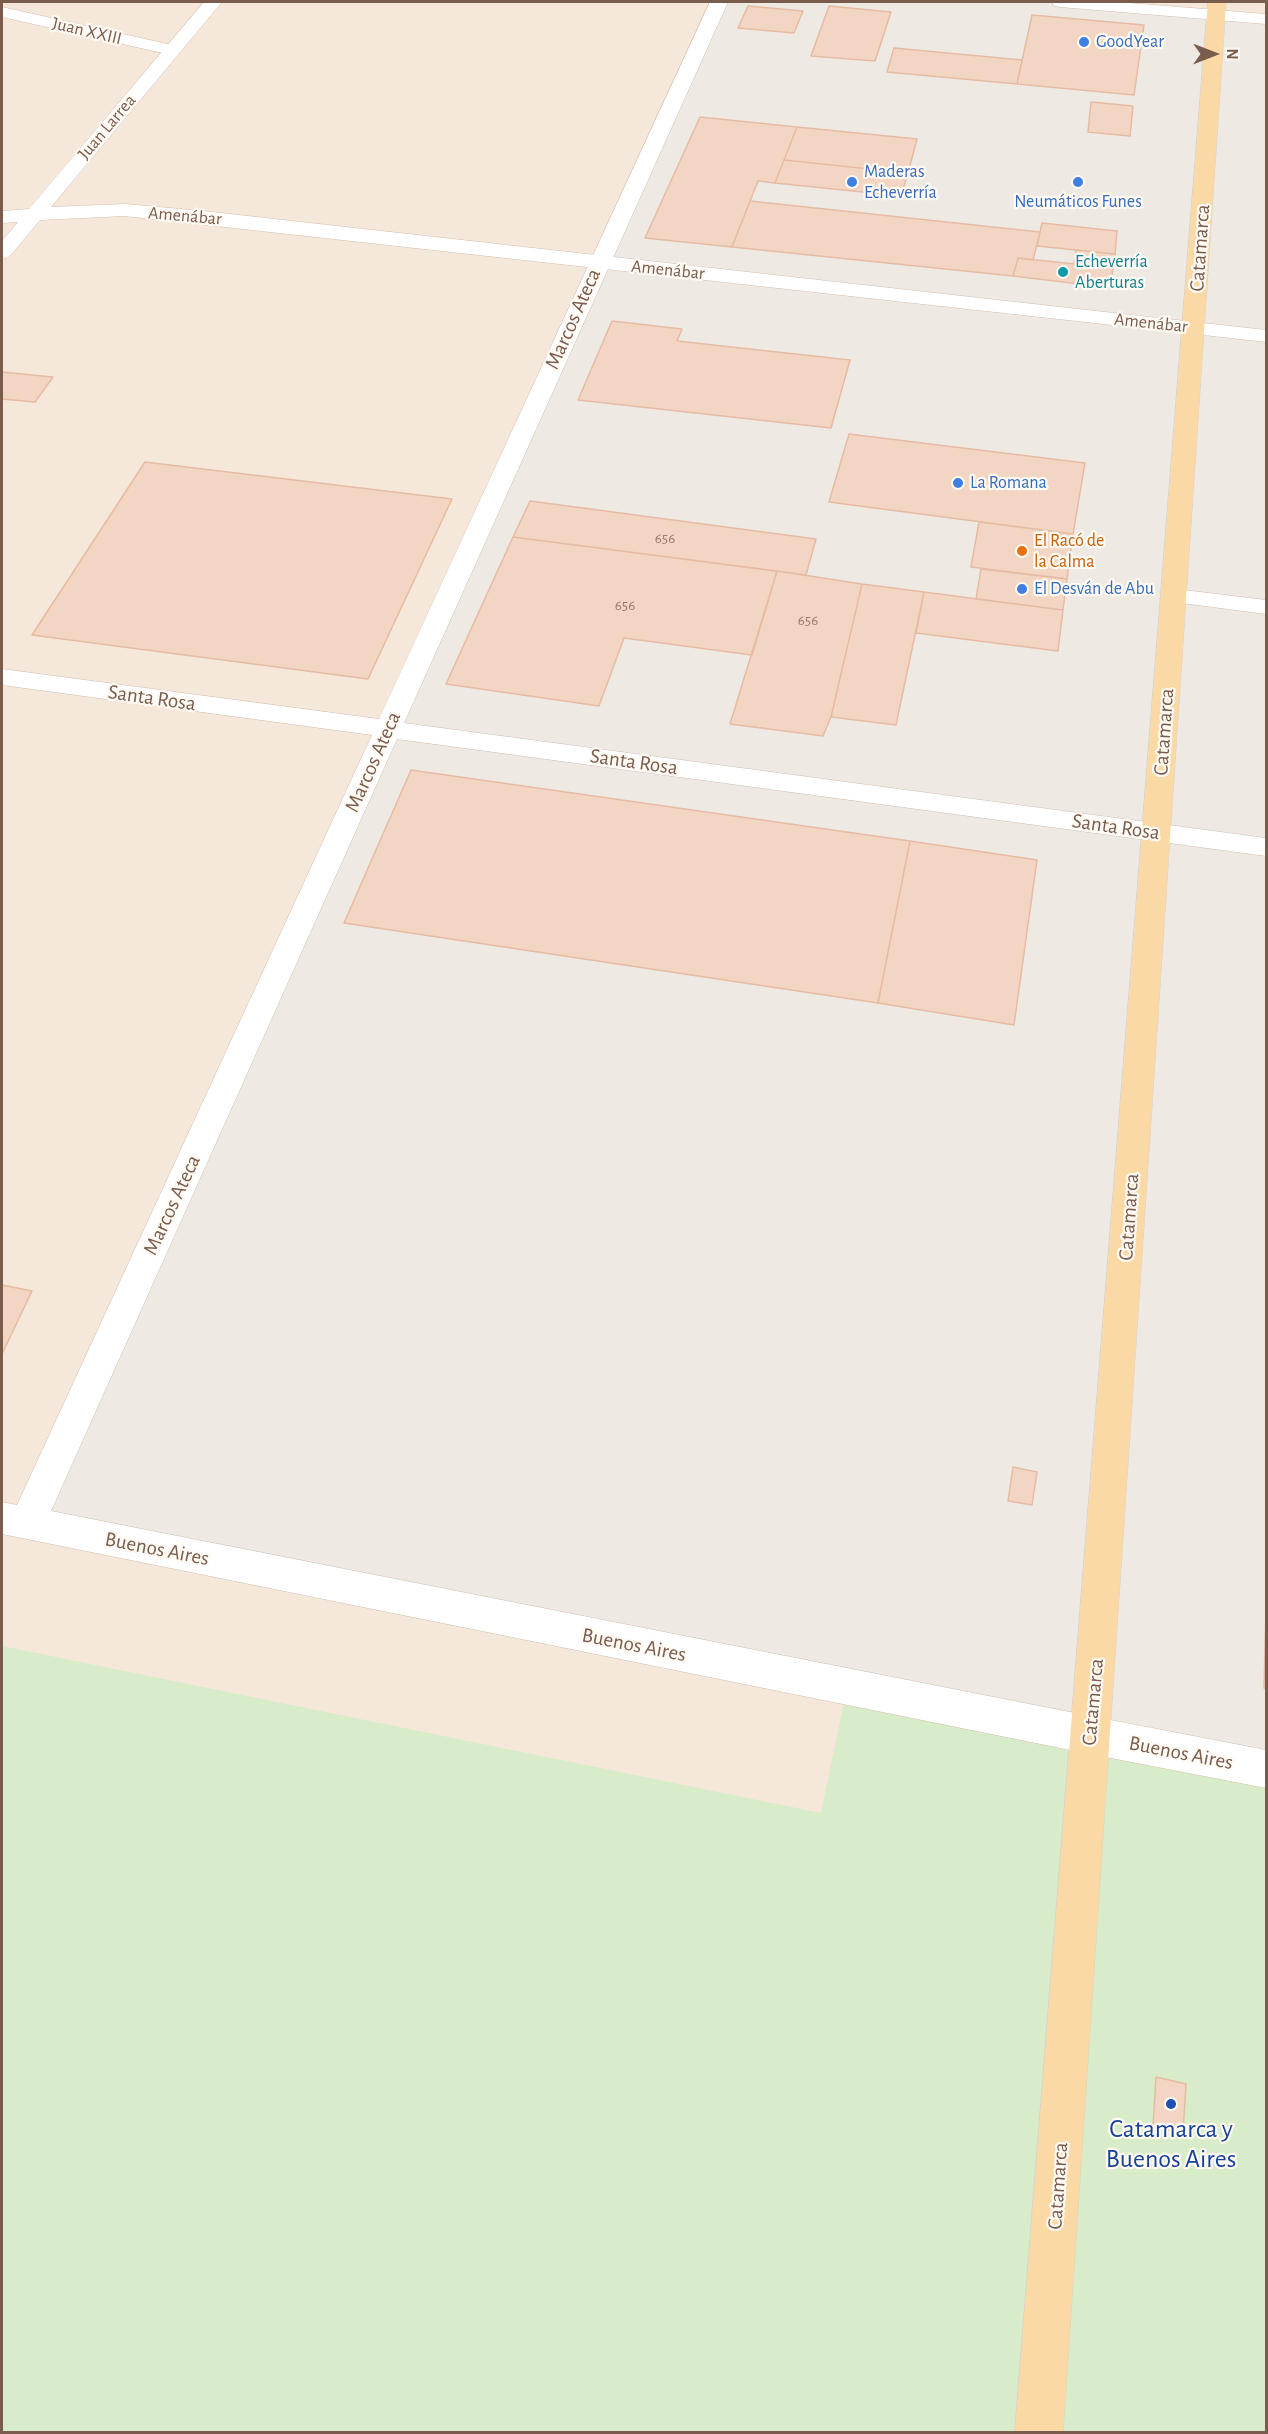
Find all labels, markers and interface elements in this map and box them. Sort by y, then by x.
street label: Juan XXIII [50,13,124,49]
north arrow [1184,24,1244,84]
place label: GoodYear [1096,31,1164,53]
marker: GoodYear [1077,35,1091,49]
text: N [1224,48,1240,60]
street label: Juan Larrea [73,90,141,164]
place label: Maderas Echeverría [864,161,937,204]
marker: Maderas Echeverría [845,175,859,189]
marker: Neumáticos Funes [1071,175,1085,189]
place label: Neumáticos Funes [1014,191,1142,213]
street label: Amenábar [147,202,223,230]
street label: Catamarca [1184,204,1216,292]
place label: Echeverría Aberturas [1075,251,1148,294]
street label: Amenábar [630,255,706,285]
street label: Marcos Ateca [540,265,606,373]
marker: Echeverría Aberturas [1056,265,1070,279]
street label: Amenábar [1113,308,1189,338]
place label: La Romana [970,472,1047,494]
marker: La Romana [951,476,965,490]
house number: 656 [655,529,675,547]
place label: El Racó de la Calma [1034,530,1104,572]
marker: El Racó de la Calma [1015,544,1029,558]
place label: El Desván de Abu [1034,578,1154,600]
marker: El Desván de Abu [1015,582,1029,596]
house number: 656 [615,596,635,614]
house number: 656 [798,611,818,629]
street label: Santa Rosa [106,679,198,717]
street label: Catamarca [1148,688,1180,776]
street label: Marcos Ateca [340,708,406,816]
street label: Santa Rosa [588,743,680,781]
street label: Santa Rosa [1070,808,1162,846]
street label: Marcos Ateca [138,1151,206,1259]
street label: Catamarca [1113,1173,1145,1261]
street label: Buenos Aires [103,1527,211,1571]
street label: Buenos Aires [580,1623,688,1667]
street label: Catamarca [1077,1657,1109,1747]
street label: Buenos Aires [1127,1731,1235,1775]
marker: Catamarca y Buenos Aires [1164,2097,1178,2111]
place label: Catamarca y Buenos Aires [1106,2113,1236,2174]
street label: Catamarca [1042,2142,1074,2230]

